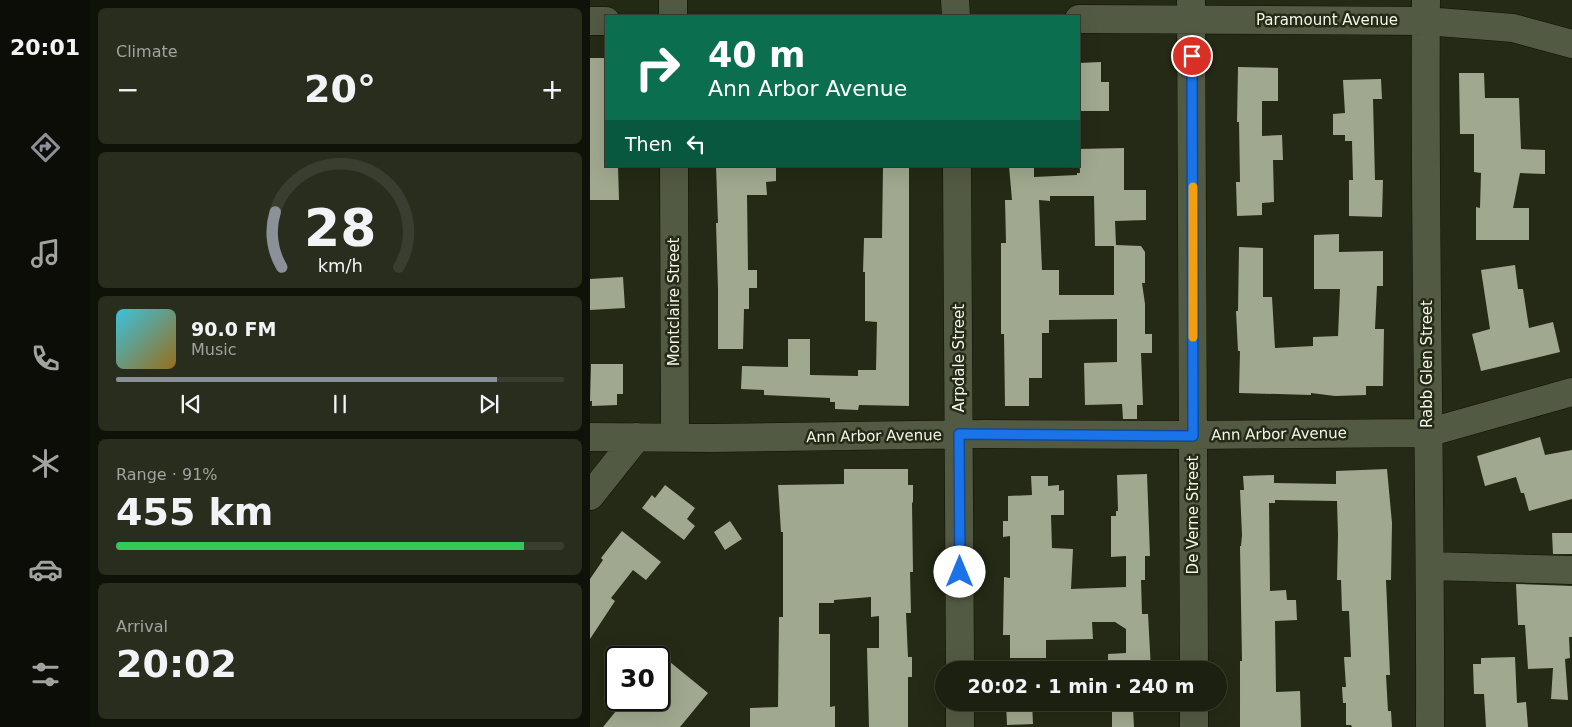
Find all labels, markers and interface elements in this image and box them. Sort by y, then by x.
street label: Paramount Avenue [1256,11,1398,29]
text: 20:01 [10,35,80,60]
icon: right [625,35,690,100]
text: 40 m [708,35,805,75]
pin [1171,35,1213,77]
text: Climate [116,42,178,61]
icon: arrive [1178,42,1206,70]
text: 20° [304,67,376,111]
text: − [116,73,139,106]
text: + [541,73,564,106]
text: Ann Arbor Avenue [708,76,907,101]
icon: directions [28,130,63,165]
icon: left [682,130,710,158]
text: Then [625,133,672,155]
text: 28 [304,198,376,258]
icon: music [28,236,63,271]
street label: Montclaire Street [665,238,683,366]
text: km/h [317,255,363,276]
street label: Rabb Glen Street [1418,300,1436,428]
street label: Arpdale Street [950,304,968,412]
text: 90.0 FM [191,318,276,340]
text: Music [191,340,237,359]
icon: phone [28,341,63,376]
icon: previous [177,390,205,418]
icon: pause [326,390,354,418]
icon: next [475,390,503,418]
street label: Ann Arbor Avenue [1211,424,1347,444]
street label: Ann Arbor Avenue [806,426,942,446]
icon: climate [28,446,63,481]
street label: De Verne Street [1184,455,1202,574]
text: Range · 91% [116,465,218,484]
text: 455 km [116,490,273,534]
position arrow [933,545,985,597]
icon: car [28,552,63,587]
text: Arrival [116,617,168,636]
text: 20:02 [116,642,237,686]
speed limit sign: 30 [605,646,670,711]
icon: filters [28,657,63,692]
text: 20:02 · 1 min · 240 m [967,675,1195,697]

